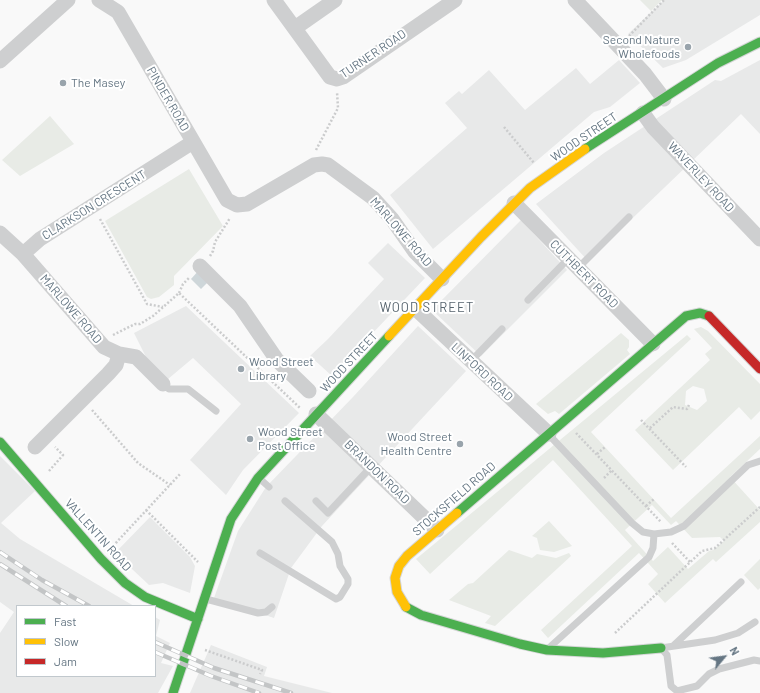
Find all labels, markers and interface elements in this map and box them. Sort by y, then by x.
street label: TURNER ROAD [337,27,409,81]
place label: Second Nature Wholefoods [603,33,680,61]
marker: Second Nature Wholefoods [683,42,693,52]
street label: PINDER ROAD [144,64,192,134]
place label: The Masey [71,76,125,90]
marker: The Masey [58,78,68,88]
street label: WOOD STREET [548,109,620,165]
street label: WAVERLEY ROAD [665,139,737,215]
street label: CLARKSON CRESCENT [39,167,149,243]
street label: MARLOWE ROAD [367,194,435,270]
street label: CUTHBERT ROAD [547,237,621,311]
street label: MARLOWE ROAD [37,271,105,347]
district label: WOOD STREET [380,300,474,316]
street label: WOOD STREET [317,329,381,395]
street label: LINFORD ROAD [448,340,516,404]
place label: Wood Street Library [249,355,314,383]
marker: Wood Street Library [236,364,246,374]
place label: Wood Street Post Office [258,425,323,453]
place label: Wood Street Health Centre [380,430,452,458]
marker: Wood Street Post Office [245,434,255,444]
street label: BRANDON ROAD [341,437,413,507]
marker: Wood Street Health Centre [455,439,465,449]
street label: STOCKSFIELD ROAD [410,459,498,539]
street label: VALLENTIN ROAD [62,496,134,574]
legend [16,605,156,677]
text: Fast [54,614,77,628]
text: Slow [54,634,79,648]
north arrow [704,637,744,677]
text: N [727,645,742,657]
text: Jam [54,654,77,668]

